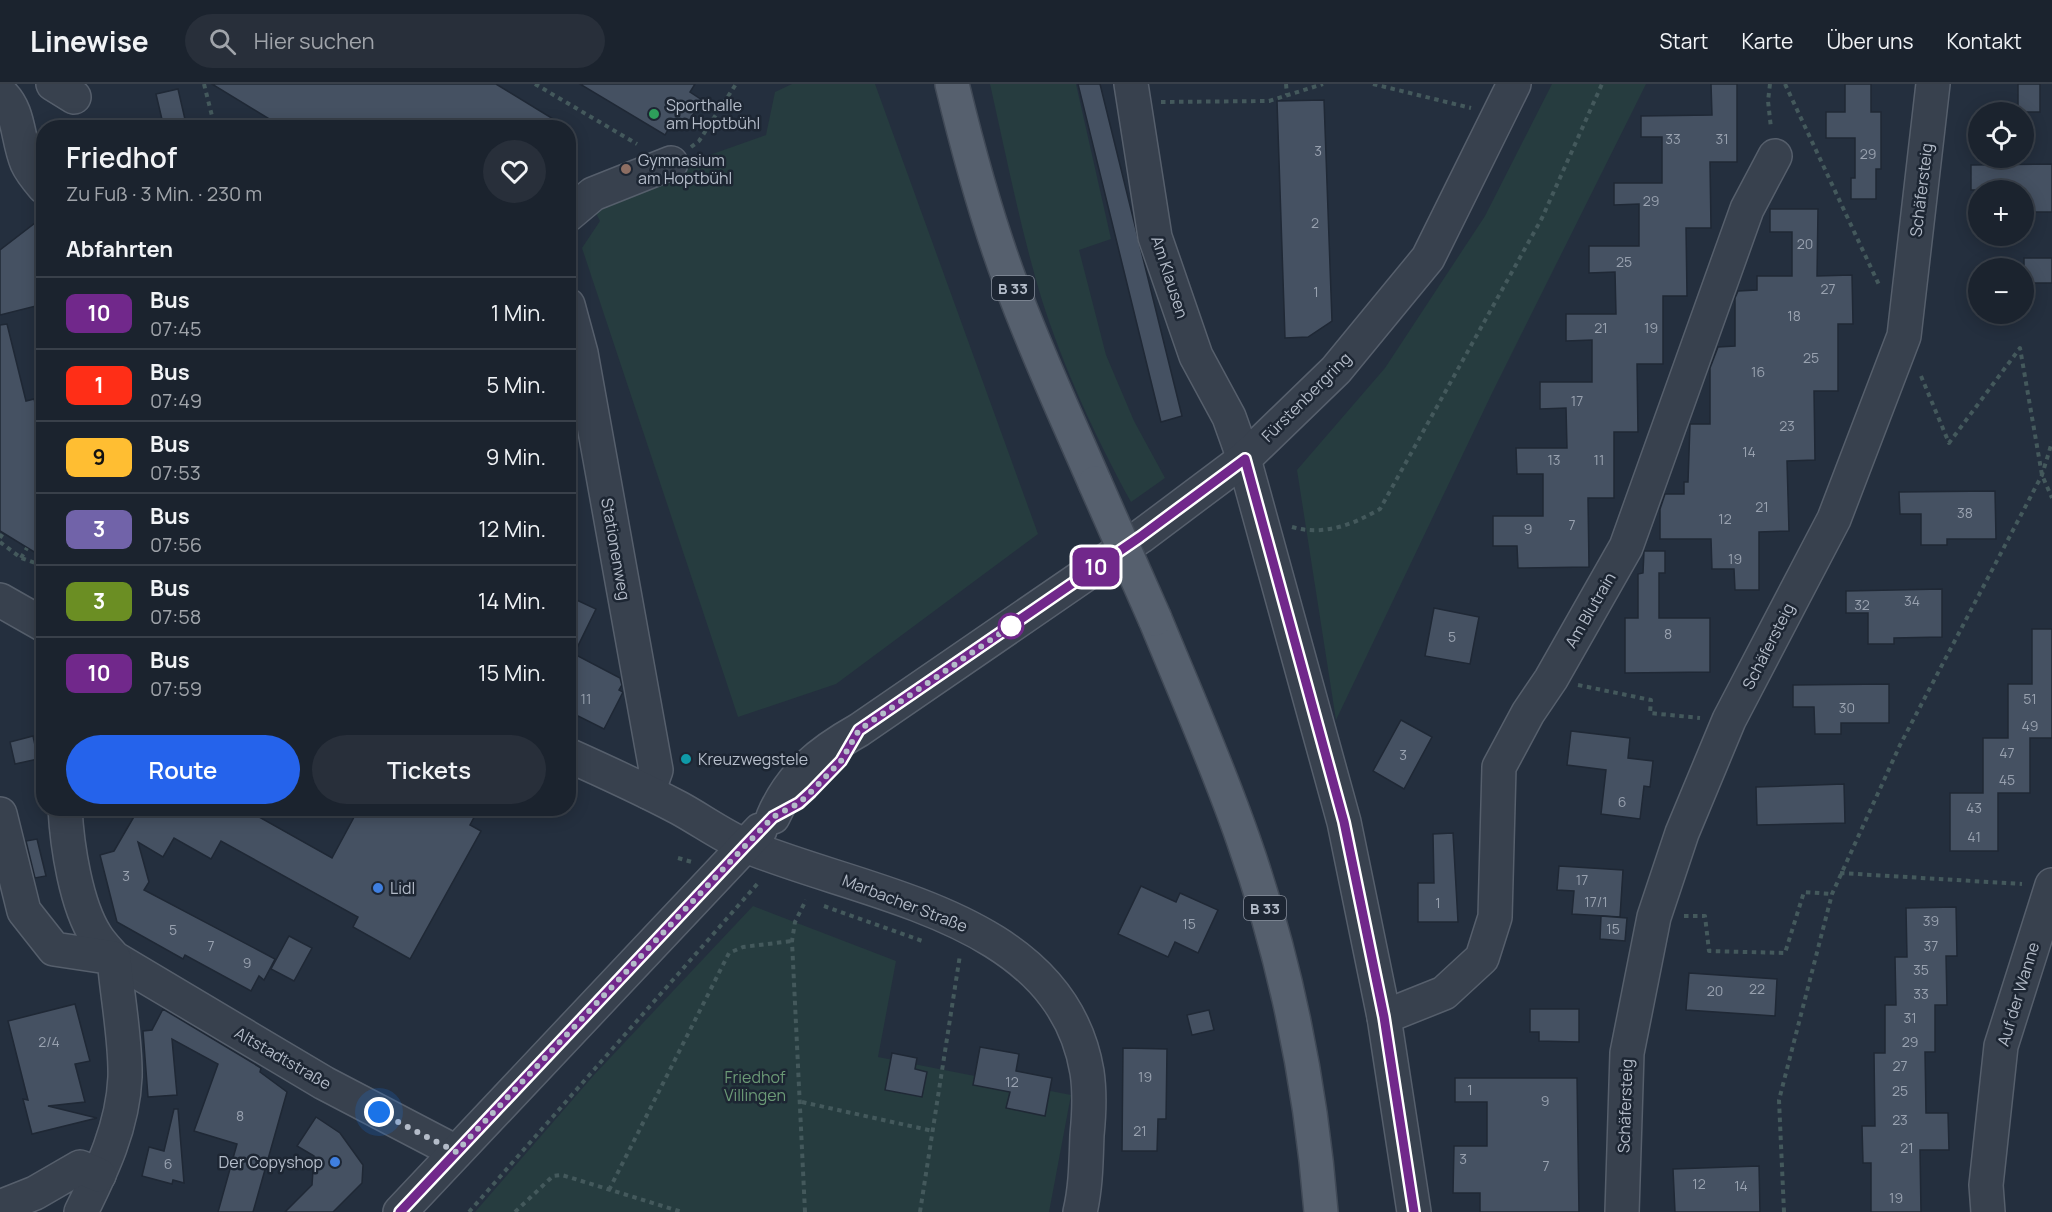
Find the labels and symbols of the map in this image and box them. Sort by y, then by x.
place label: Sporthalle am Hoptbühl [666,94,760,134]
marker: Sporthalle am Hoptbühl [647,107,661,121]
house number: 33 [1665,129,1681,148]
house number: 31 [1715,129,1729,148]
house number: 3 [1314,141,1322,160]
street label: Schäfersteig [1904,142,1938,238]
house number: 29 [1860,144,1876,163]
place label: Gymnasium am Hoptbühl [638,149,732,189]
marker: Gymnasium am Hoptbühl [619,162,633,176]
house number: 29 [1643,191,1659,210]
house number: 2 [1311,213,1319,232]
street label: Am Klausen [1146,233,1194,321]
house number: 20 [1797,234,1813,253]
house number: 25 [1616,252,1632,271]
road number: B 33 [992,276,1034,300]
house number: 27 [1820,279,1836,298]
house number: 1 [1313,282,1319,301]
house number: 18 [1787,306,1801,325]
house number: 21 [1594,318,1608,337]
house number: 19 [1644,318,1658,337]
street label: Fürstenbergring [1256,347,1356,447]
house number: 25 [1803,348,1819,367]
house number: 16 [1751,362,1765,381]
house number: 17 [1571,391,1583,410]
house number: 23 [1779,416,1795,435]
house number: 14 [1742,442,1756,461]
house number: 13 [1547,450,1561,469]
house number: 11 [1594,450,1604,469]
street label: Stationenweg [596,496,636,602]
house number: 21 [1755,497,1769,516]
house number: 38 [1957,503,1973,522]
house number: 12 [1718,509,1732,528]
house number: 7 [1568,515,1576,534]
house number: 9 [1524,519,1532,538]
line badge: 10 [1069,548,1123,586]
house number: 19 [1728,549,1742,568]
street label: Am Blutrain [1559,568,1621,652]
house number: 34 [1904,591,1920,610]
house number: 32 [1854,595,1870,614]
street label: Schäfersteig [1737,599,1799,693]
unlabelled marker [998,613,1024,639]
house number: 8 [1664,624,1672,643]
house number: 5 [1448,627,1456,646]
house number: 11 [581,689,591,708]
house number: 51 [2023,689,2037,708]
house number: 30 [1839,698,1855,717]
house number: 49 [2022,716,2038,735]
house number: 47 [1999,743,2015,762]
house number: 3 [1399,745,1407,764]
place label: Kreuzwegstele [698,748,808,770]
marker: Kreuzwegstele [679,752,693,766]
house number: 45 [1999,770,2015,789]
house number: 6 [1618,792,1626,811]
house number: 43 [1966,798,1982,817]
house number: 41 [1967,827,1981,846]
house number: 3 [122,866,130,885]
street label: Marbacher Straße [839,869,971,937]
house number: 17 [1576,870,1588,889]
place label: Lidl [390,877,415,899]
marker: Lidl [371,881,385,895]
house number: 17/1 [1584,892,1608,911]
house number: 1 [1435,893,1441,912]
road number: B 33 [1244,896,1286,920]
house number: 39 [1923,911,1939,930]
house number: 15 [1182,914,1196,933]
house number: 15 [1606,919,1620,938]
house number: 5 [169,920,177,939]
house number: 7 [207,936,215,955]
house number: 37 [1924,936,1938,955]
street label: Auf der Wanne [1992,939,2044,1049]
house number: 9 [243,953,251,972]
house number: 35 [1913,960,1929,979]
house number: 22 [1749,979,1765,998]
house number: 20 [1707,981,1723,1000]
house number: 33 [1913,984,1929,1003]
house number: 31 [1903,1008,1917,1027]
street label: Altstadtstraße [231,1021,335,1095]
house number: 2/4 [38,1032,60,1051]
house number: 29 [1902,1032,1918,1051]
house number: 27 [1892,1056,1908,1075]
street label: Schäfersteig [1612,1058,1638,1154]
park label: Friedhof Villingen [724,1066,786,1106]
house number: 19 [1138,1067,1152,1086]
house number: 12 [1005,1072,1019,1091]
house number: 1 [1467,1080,1473,1099]
house number: 25 [1892,1081,1908,1100]
house number: 9 [1541,1091,1549,1110]
your location [364,1097,394,1127]
house number: 8 [236,1106,244,1125]
house number: 23 [1892,1110,1908,1129]
house number: 21 [1133,1121,1147,1140]
house number: 21 [1900,1138,1914,1157]
house number: 3 [1459,1149,1467,1168]
place label: Der Copyshop [219,1151,323,1173]
house number: 6 [164,1154,172,1173]
marker: Der Copyshop [328,1155,342,1169]
house number: 7 [1542,1156,1550,1175]
house number: 12 [1692,1174,1706,1193]
house number: 14 [1734,1176,1748,1195]
house number: 19 [1889,1188,1903,1207]

